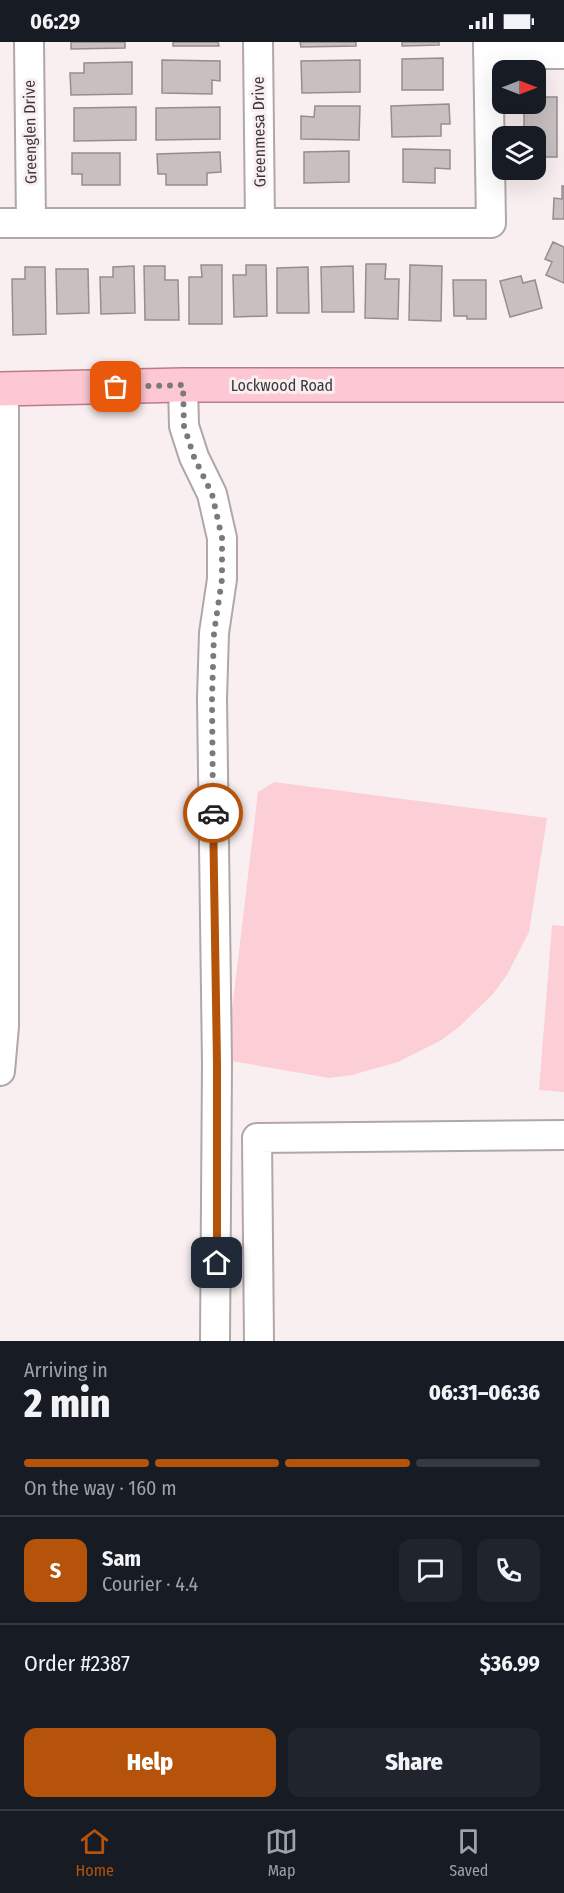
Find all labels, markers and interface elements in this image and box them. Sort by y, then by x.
text: 06:29 [30,8,80,35]
north arrow [492,60,546,114]
map controls [492,60,546,180]
street label: Greenmesa Drive [249,76,269,188]
street label: Greenglen Drive [20,80,40,184]
button: layers [492,126,546,180]
pin [90,361,141,412]
icon: bag [99,370,132,403]
street label: Lockwood Road [231,376,333,395]
courier [183,783,243,843]
icon: car [197,797,230,830]
pin [191,1237,242,1288]
icon: home [200,1246,233,1279]
text: Arriving in [24,1358,108,1382]
text: 06:31–06:36 [429,1379,540,1406]
text: 2 min [24,1381,110,1427]
text: On the way · 160 m [24,1476,177,1500]
button: chat [399,1539,462,1602]
button: phone [477,1539,540,1602]
text: Sam [102,1545,141,1572]
text: S [50,1557,61,1584]
text: Courier · 4.4 [102,1572,198,1596]
text: Order #2387 [24,1650,130,1677]
text: $36.99 [480,1650,540,1677]
button: Help [24,1728,276,1797]
button: Share [288,1728,540,1797]
tab: Home [76,1825,114,1880]
tab: Map [265,1825,298,1880]
tab: Saved [449,1825,488,1880]

